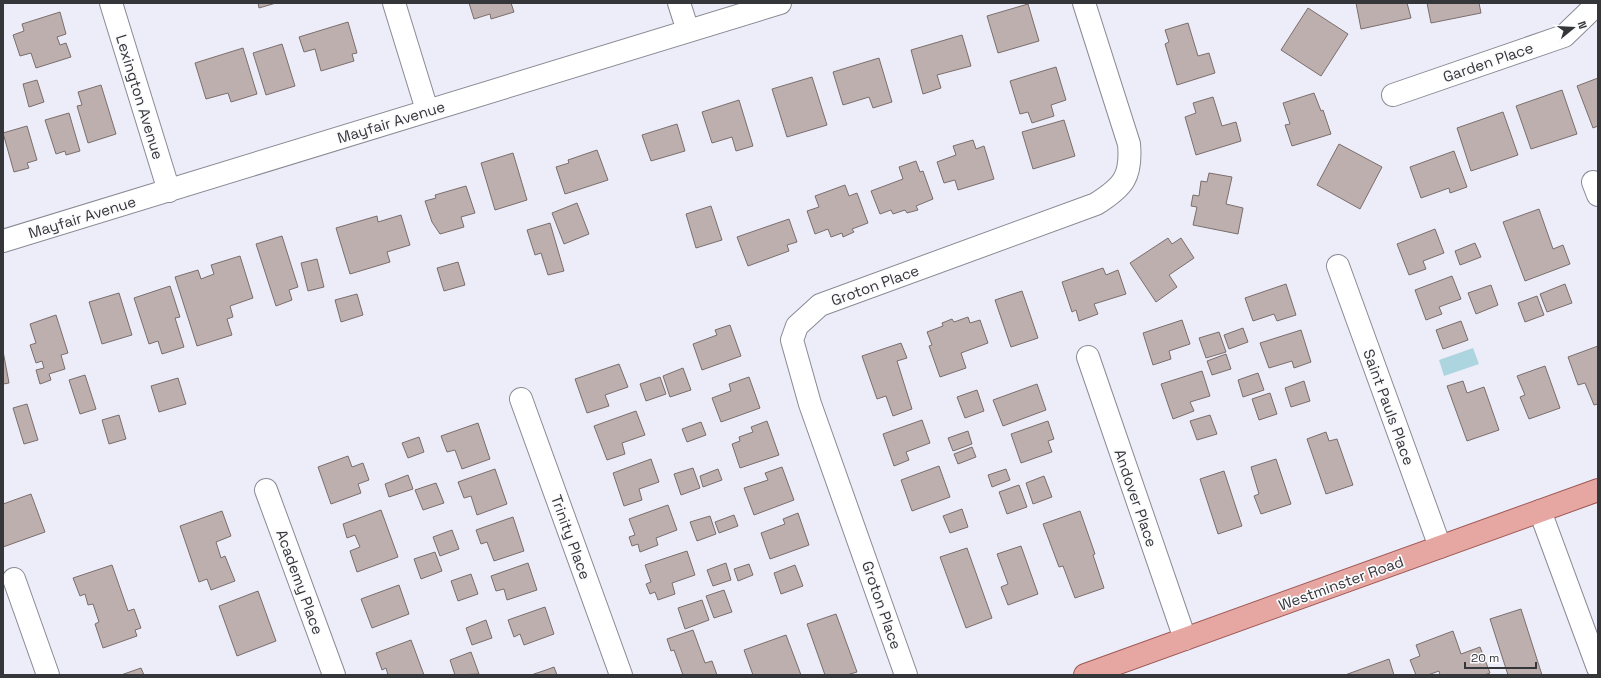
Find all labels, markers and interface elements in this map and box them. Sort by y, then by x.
north arrow [1553,8,1593,48]
text: N [1575,19,1590,31]
street label: Lexington Avenue [112,32,168,162]
street label: Garden Place [1440,38,1536,86]
street label: Mayfair Avenue [335,97,447,147]
street label: Mayfair Avenue [26,192,138,242]
street label: Groton Place [828,260,922,310]
street label: Saint Pauls Place [1359,346,1419,468]
street label: Andover Place [1110,446,1162,550]
street label: Trinity Place [547,492,595,582]
street label: Academy Place [272,527,328,637]
street label: Westminster Road [1276,552,1406,614]
street label: Groton Place [858,558,906,652]
scale bar [1465,644,1536,670]
text: 20 m [1471,650,1499,666]

